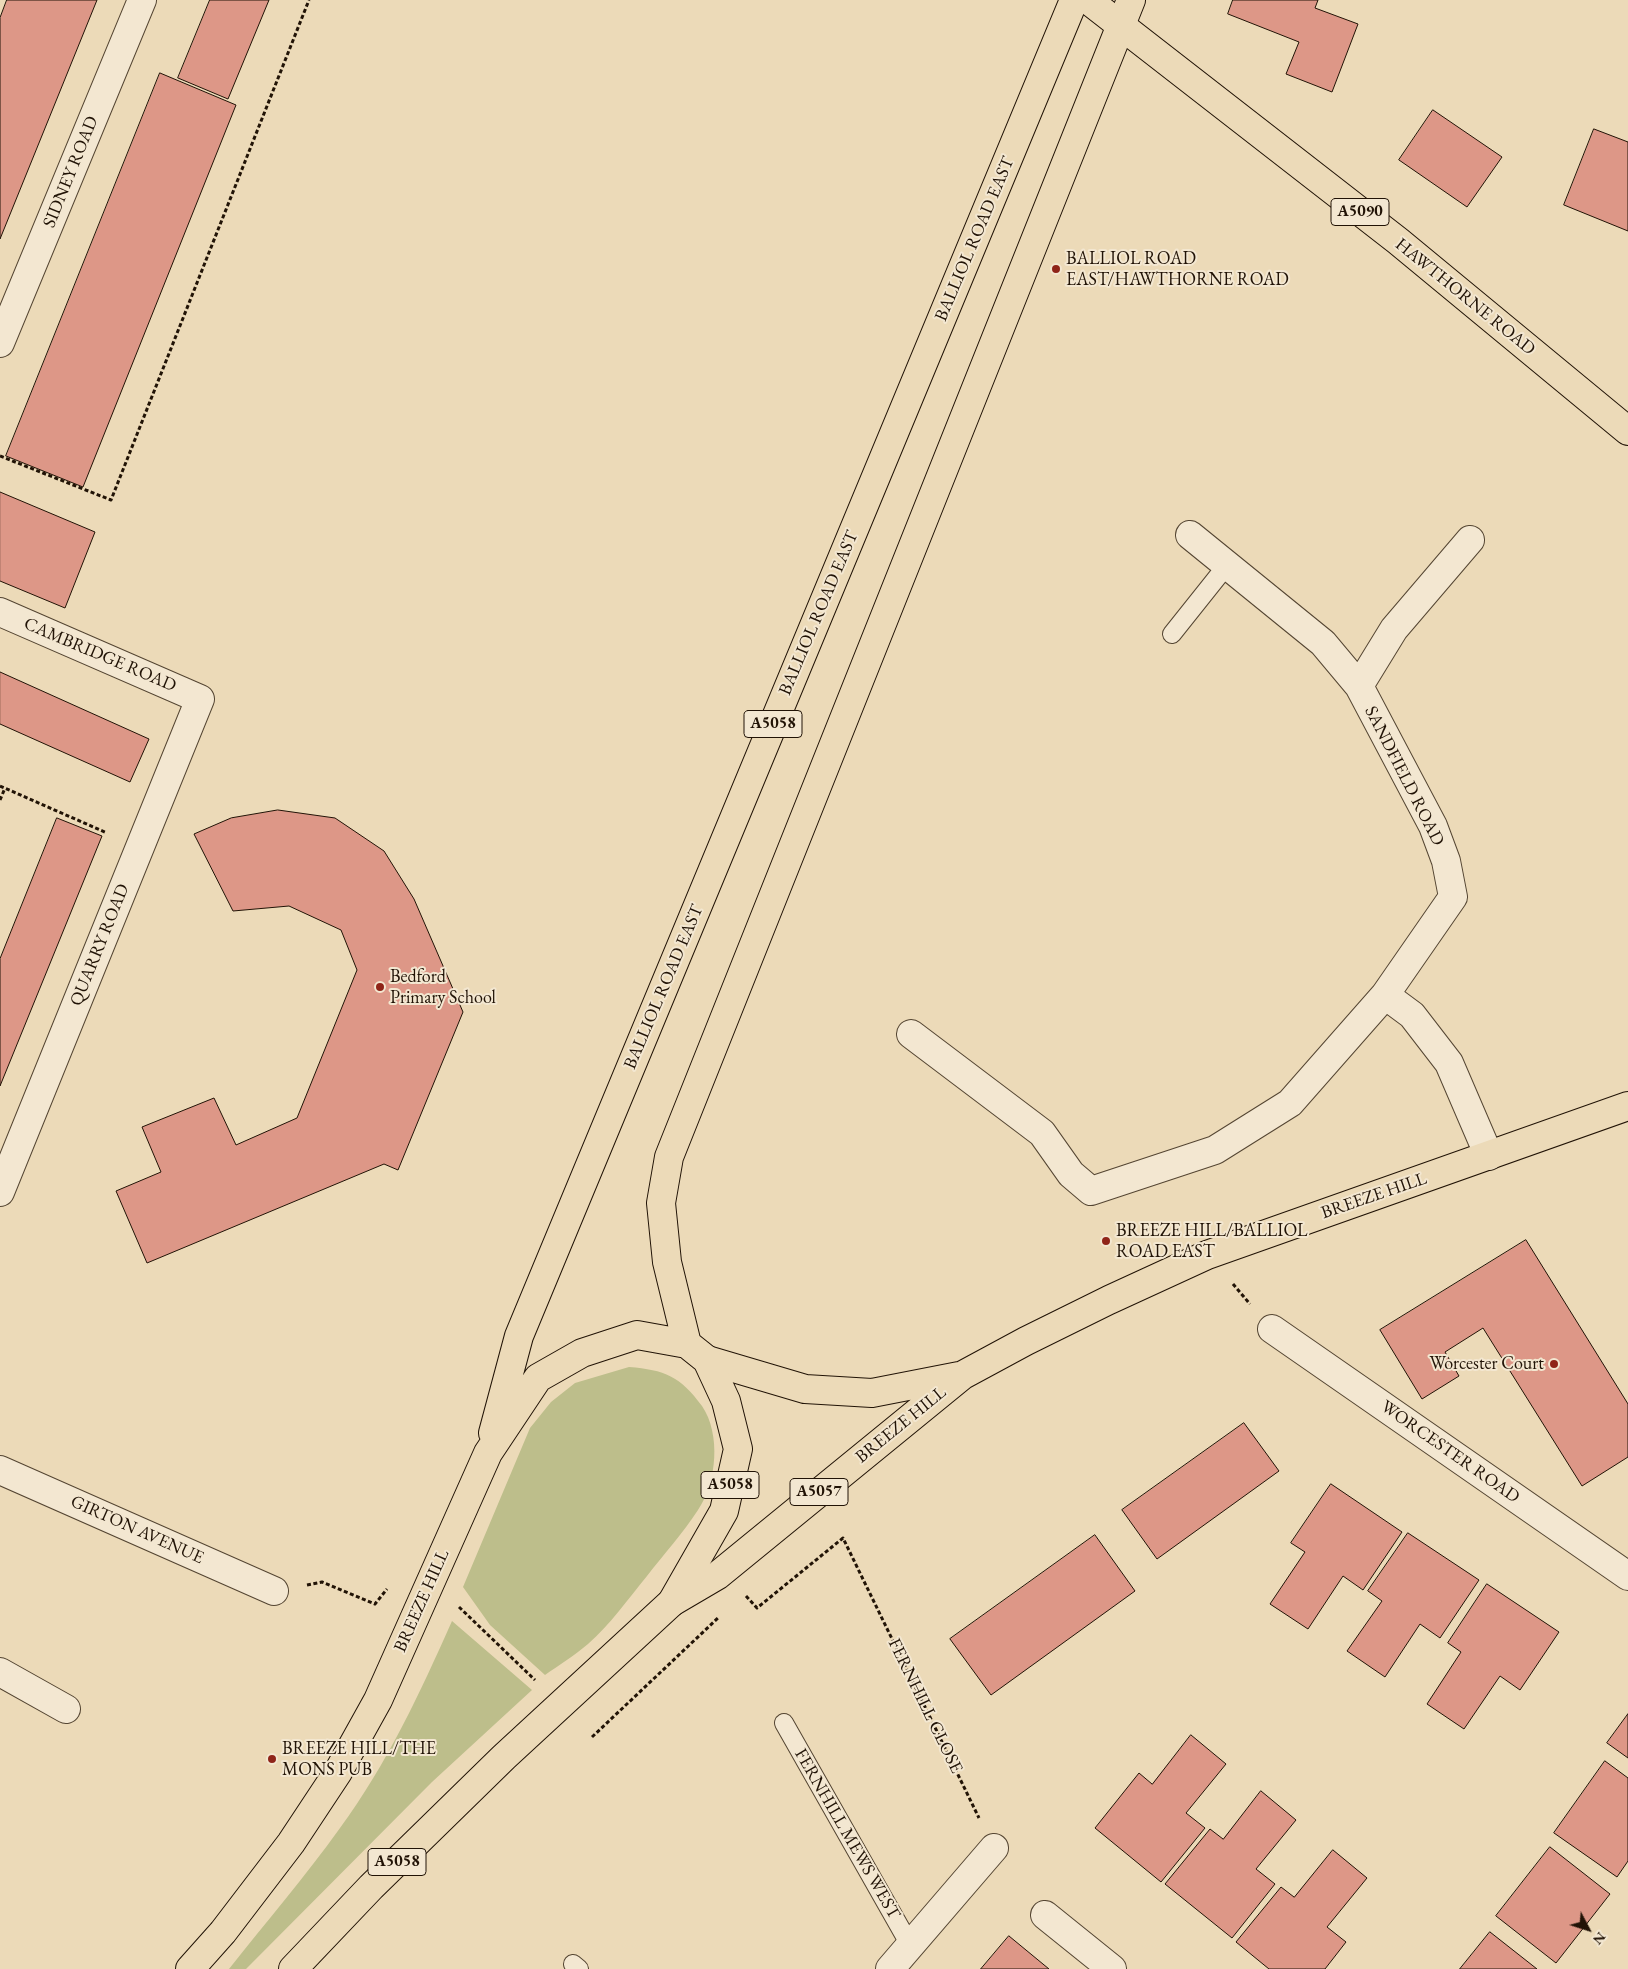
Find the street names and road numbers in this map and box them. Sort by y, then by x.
street label: SIDNEY ROAD [39,113,103,231]
street label: BALLIOL ROAD EAST [931,153,1019,325]
road number: A5090 [1331,198,1389,226]
street label: HAWTHORNE ROAD [1390,234,1540,360]
street label: BALLIOL ROAD EAST [775,527,863,699]
street label: CAMBRIDGE ROAD [21,613,179,697]
street label: SANDFIELD ROAD [1359,703,1449,849]
road number: A5058 [744,711,802,738]
street label: QUARRY ROAD [66,881,134,1009]
street label: BALLIOL ROAD EAST [620,901,708,1073]
street label: BREEZE HILL [1318,1168,1430,1224]
street label: BREEZE HILL [851,1382,951,1468]
street label: WORCESTER ROAD [1376,1396,1524,1508]
road number: A5058 [701,1472,759,1498]
road number: A5057 [790,1478,848,1505]
street label: GIRTON AVENUE [67,1491,207,1569]
street label: BREEZE HILL [390,1546,454,1656]
street label: FERNHILL CLOSE [883,1635,967,1777]
street label: FERNHILL MEWS WEST [789,1745,905,1923]
road number: A5058 [368,1848,426,1875]

